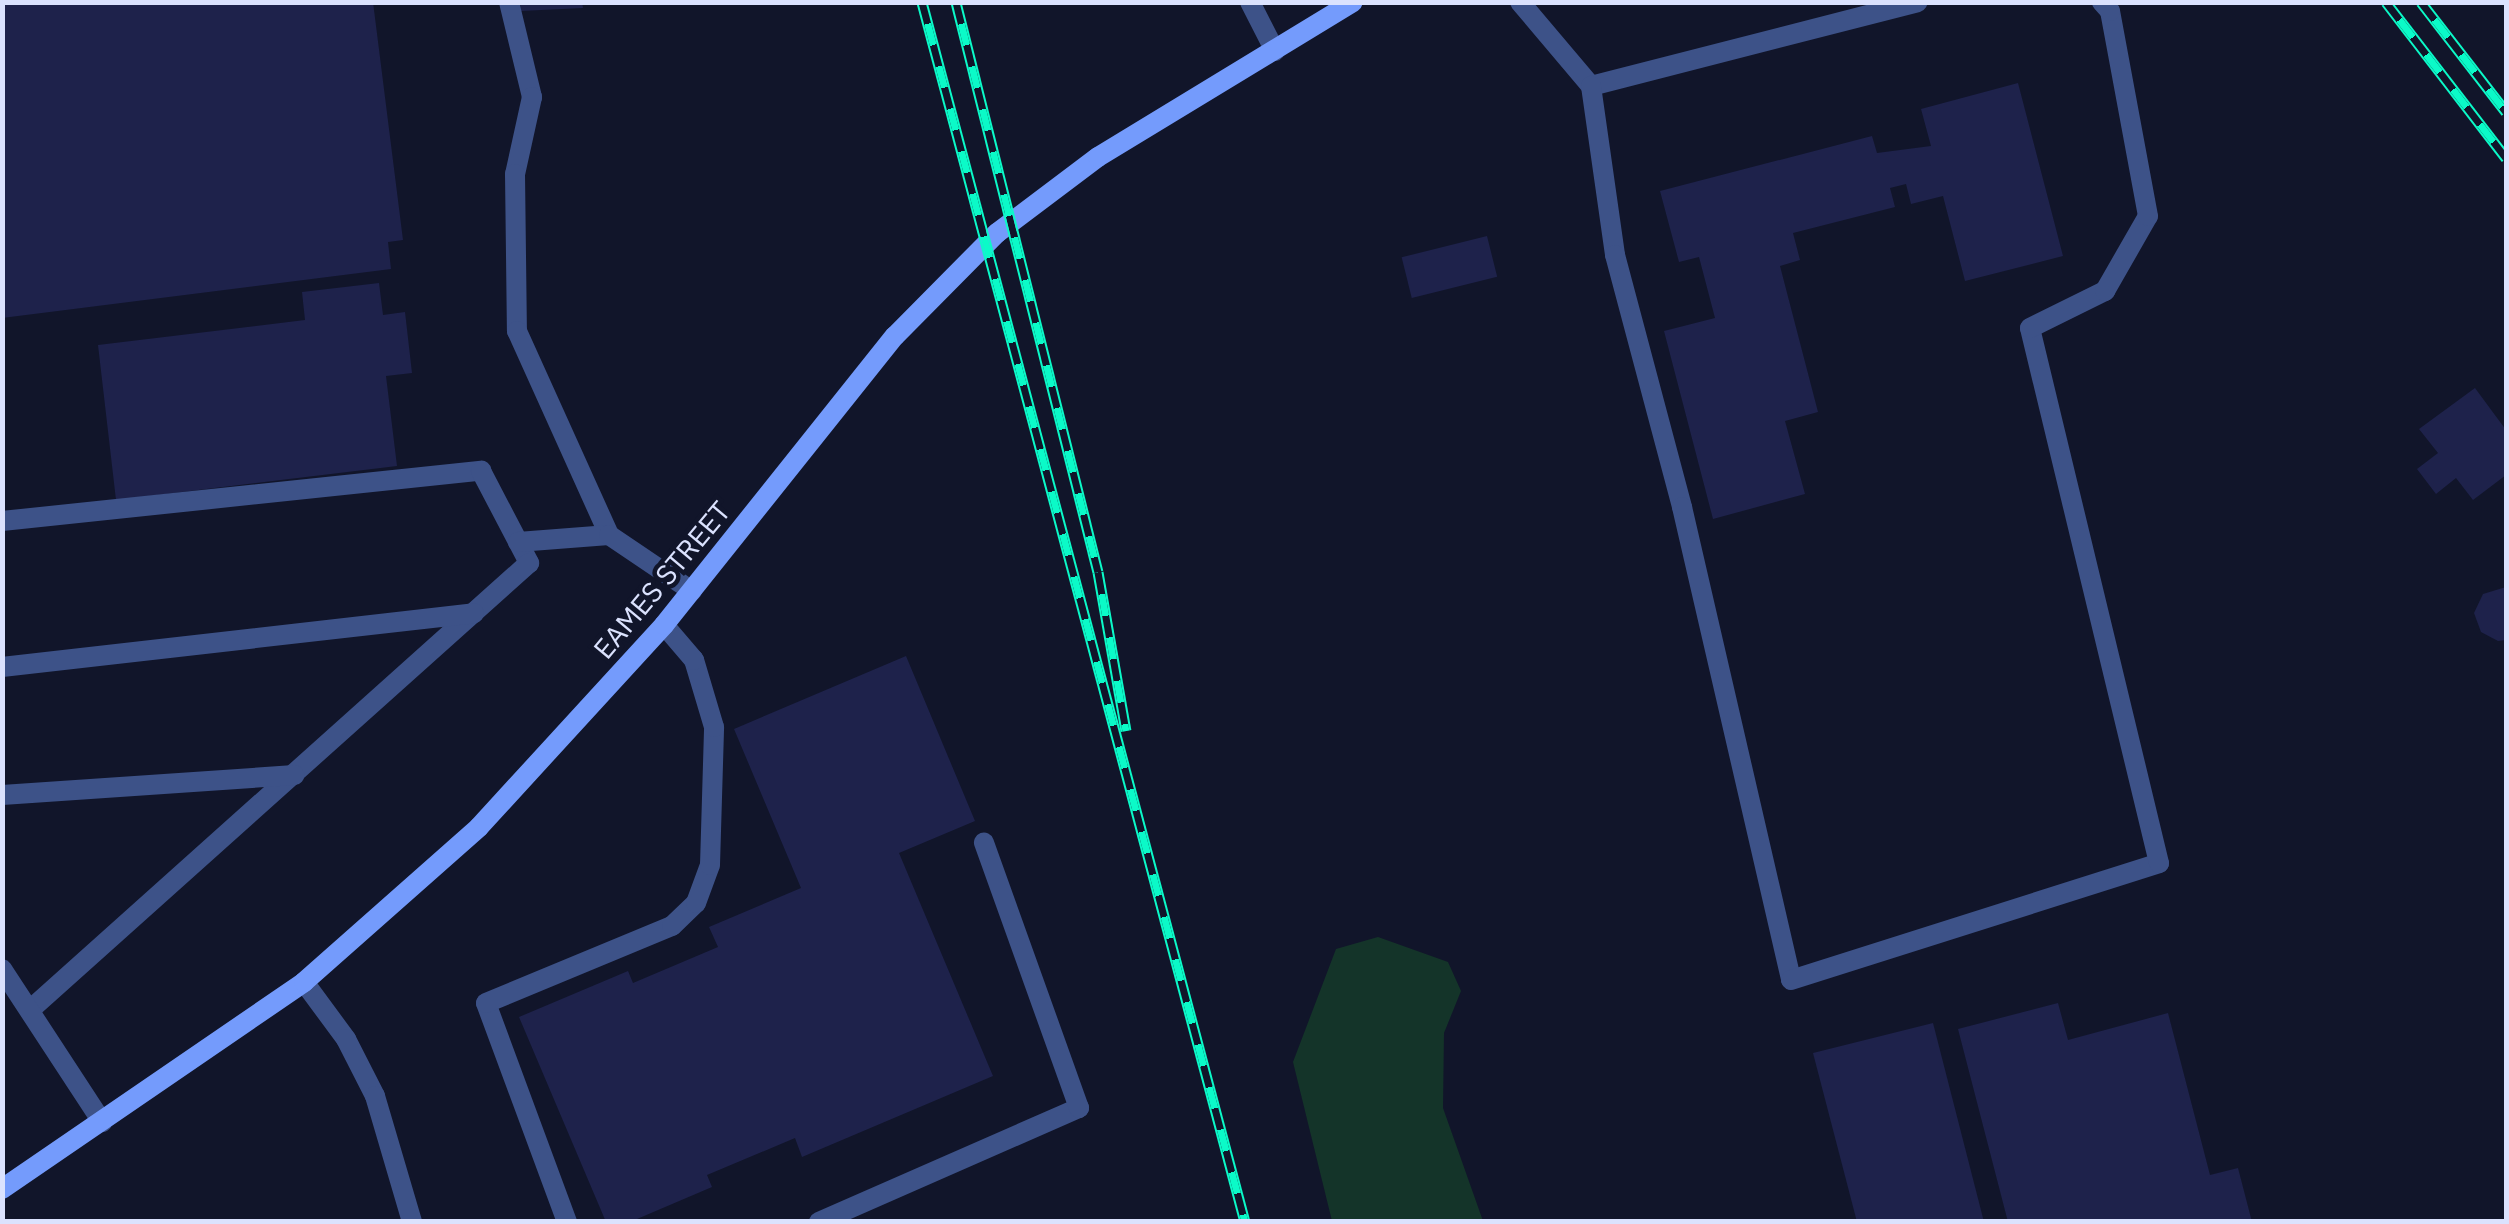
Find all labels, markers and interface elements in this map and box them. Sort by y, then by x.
street label: EAMES STREET [587,495,737,665]

